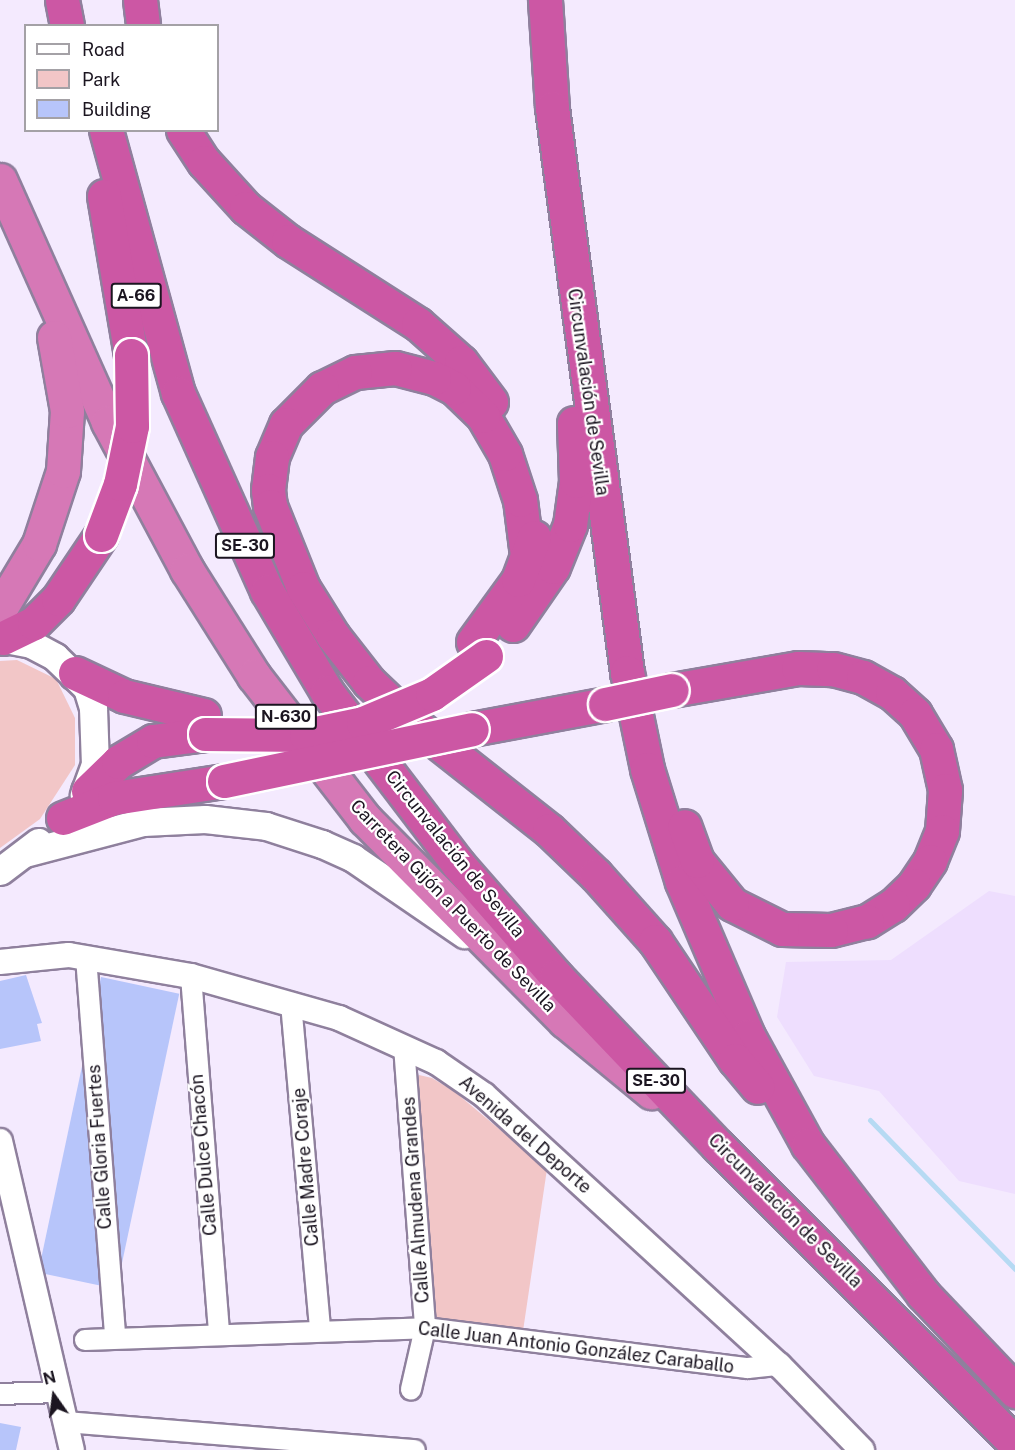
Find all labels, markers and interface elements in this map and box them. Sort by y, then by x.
legend [24,24,219,132]
text: Road [82,39,125,60]
text: Park [82,69,120,90]
text: Building [82,99,151,120]
road number: A-66 [110,283,162,309]
street label: Circunvalación de Sevilla [563,287,613,497]
road number: SE-30 [214,533,276,559]
road number: N-630 [254,704,318,730]
street label: Circunvalación de Sevilla [381,766,529,942]
street label: Carretera Gijón a Puerto de Sevilla [345,795,561,1017]
street label: Calle Gloria Fuertes [83,1064,117,1230]
road number: SE-30 [624,1068,688,1094]
street label: Avenida del Deporte [454,1071,596,1199]
street label: Calle Dulce Chacón [186,1073,222,1237]
street label: Calle Madre Coraje [288,1087,324,1247]
street label: Calle Almudena Grandes [398,1096,434,1304]
street label: Circunvalación de Sevilla [703,1129,867,1293]
street label: Calle Juan Antonio González Caraballo [417,1318,735,1378]
north arrow [24,1366,84,1426]
text: N [41,1367,58,1389]

